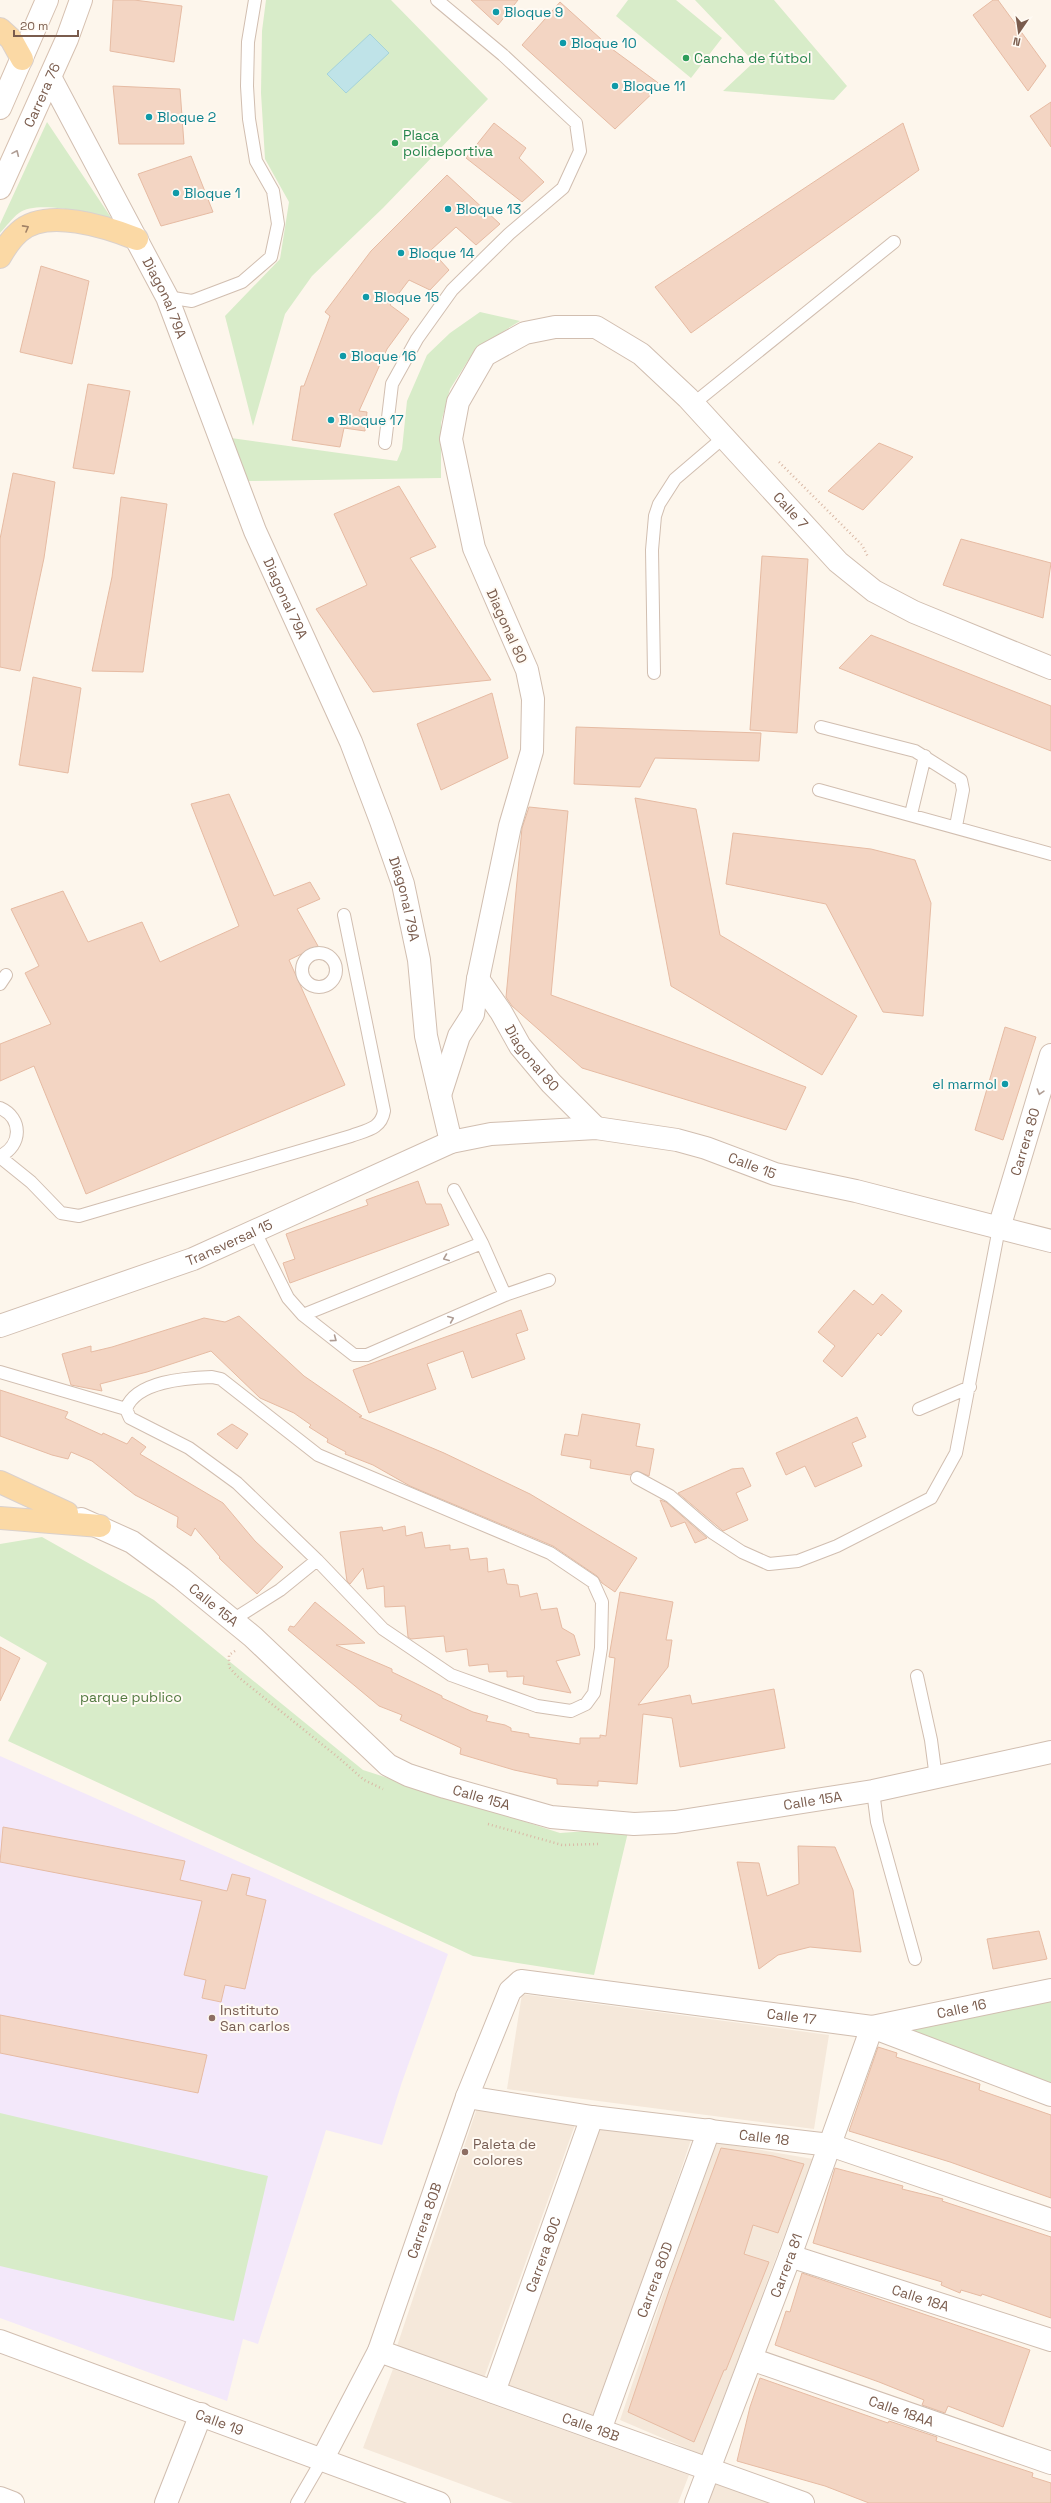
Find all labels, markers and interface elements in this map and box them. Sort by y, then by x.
place label: Bloque 9 [504,3,563,21]
marker: Bloque 9 [491,7,501,17]
scale bar [14,12,78,38]
north arrow [999,12,1039,52]
text: 20 m [20,18,48,34]
place label: Bloque 10 [571,34,637,52]
text: N [1012,34,1022,49]
marker: Bloque 10 [558,38,568,48]
place label: Cancha de fútbol [694,49,811,67]
marker: Cancha de fútbol [681,53,691,63]
street label: Carrera 76 [20,60,64,130]
place label: Bloque 11 [623,77,686,95]
marker: Bloque 11 [610,81,620,91]
place label: Bloque 2 [157,108,216,126]
marker: Bloque 2 [144,112,154,122]
place label: Placa polideportiva [403,126,493,160]
marker: Placa polideportiva [390,138,400,148]
one-way arrow [11,149,19,157]
place label: Bloque 1 [184,184,241,202]
marker: Bloque 1 [171,188,181,198]
place label: Bloque 13 [456,200,521,218]
marker: Bloque 13 [443,204,453,214]
one-way arrow [21,225,29,233]
place label: Bloque 14 [409,244,475,262]
marker: Bloque 14 [396,248,406,258]
street label: Diagonal 79A [138,254,191,341]
place label: Bloque 15 [374,288,439,306]
marker: Bloque 15 [361,292,371,302]
place label: Bloque 16 [351,347,416,365]
marker: Bloque 16 [338,351,348,361]
place label: Bloque 17 [339,411,404,429]
marker: Bloque 17 [326,415,336,425]
street label: Calle 7 [769,488,812,533]
street label: Diagonal 79A [259,555,312,642]
street label: Diagonal 80 [483,586,531,666]
street label: Diagonal 79A [385,854,424,943]
street label: Diagonal 80 [501,1022,563,1095]
place label: el marmol [932,1075,997,1093]
marker: el marmol [1000,1079,1010,1089]
one-way arrow [1036,1089,1045,1096]
street label: Carrera 80 [1006,1106,1044,1178]
street label: Calle 15 [726,1148,779,1183]
street label: Transversal 15 [183,1215,275,1270]
one-way arrow [442,1253,449,1261]
one-way arrow [447,1315,454,1323]
one-way arrow [329,1334,336,1341]
street label: Calle 15A [185,1579,242,1631]
park label: parque publico [80,1688,182,1706]
street label: Calle 15A [451,1781,512,1814]
street label: Calle 15A [782,1787,843,1814]
street label: Calle 16 [935,1995,988,2022]
place label: Instituto San carlos [220,2001,290,2035]
street label: Calle 17 [766,2004,817,2029]
marker: Instituto San carlos [207,2013,217,2023]
street label: Calle 18 [738,2125,791,2149]
place label: Paleta de colores [473,2135,536,2169]
marker: Paleta de colores [460,2147,470,2157]
street label: Carrera 80B [403,2180,446,2261]
street label: Carrera 80C [521,2214,565,2295]
street label: Carrera 81 [766,2231,806,2300]
street label: Carrera 80D [633,2239,677,2320]
street label: Calle 18A [889,2280,952,2316]
street label: Calle 18AA [866,2391,937,2431]
street label: Calle 19 [193,2405,246,2439]
street label: Calle 18B [560,2408,622,2445]

